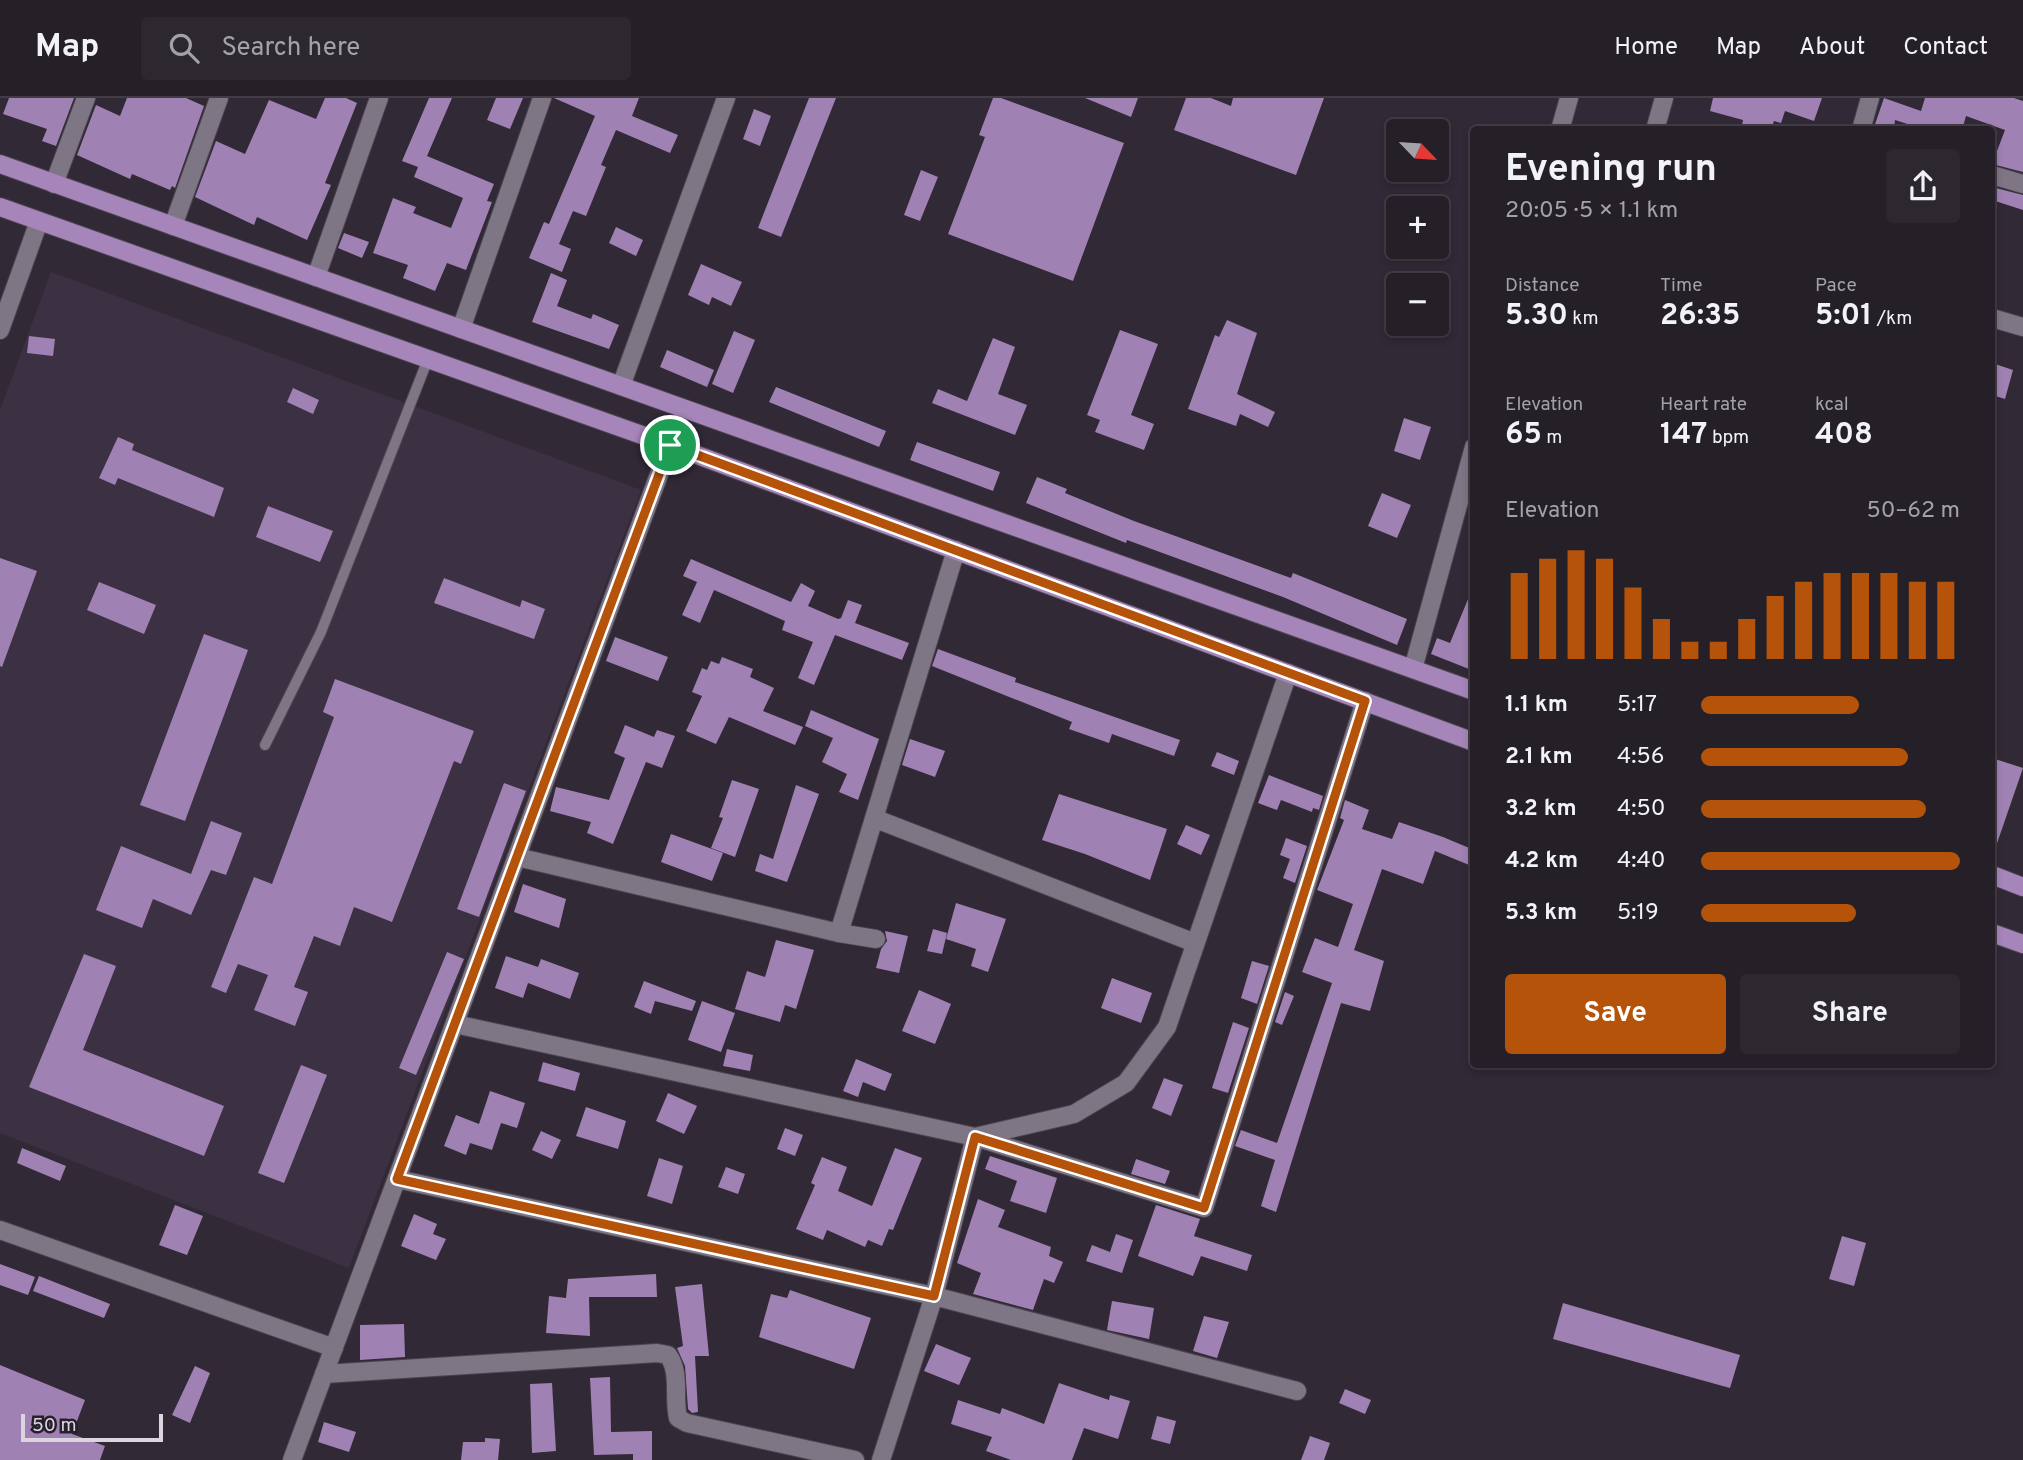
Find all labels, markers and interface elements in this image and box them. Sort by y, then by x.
search box [141,17,631,80]
text: Map [35,27,99,69]
icon: search [165,29,203,67]
text: Search here [221,32,360,65]
text: Home [1614,33,1678,63]
text: Map [1716,33,1761,63]
text: About [1799,33,1865,63]
text: Contact [1903,33,1988,63]
north arrow [1386,119,1449,182]
map controls [1386,119,1449,336]
text: Evening run [1505,146,1717,195]
button: share [1886,149,1960,223]
button: + [1386,196,1449,259]
text: 20:05 · 5 × 1.1 km [1505,197,1678,226]
button: − [1386,273,1449,336]
text: Distance [1505,274,1580,298]
text: Time [1660,274,1703,298]
text: Pace [1815,274,1857,298]
text: 5.30 [1505,298,1568,335]
text: 26:35 [1660,298,1740,335]
text: 5:01 [1815,298,1872,335]
text: km [1568,307,1599,331]
text: /km [1872,307,1912,331]
text: Elevation [1505,393,1583,417]
text: Heart rate [1660,393,1747,417]
text: kcal [1815,393,1849,417]
pin [640,415,700,475]
text: 65 [1505,417,1542,454]
text: 147 [1660,417,1707,454]
text: 408 [1815,417,1873,454]
icon: arrive [651,426,689,464]
text: m [1542,426,1562,450]
text: bpm [1707,426,1749,450]
text: Elevation [1505,497,1600,526]
text: 50–62 m [1867,497,1960,526]
text: 1.1 km [1505,691,1568,720]
text: 5:17 [1617,691,1657,720]
text: 2.1 km [1505,743,1573,772]
text: 4:56 [1617,743,1664,772]
text: 3.2 km [1505,795,1577,824]
text: 4:50 [1617,795,1665,824]
text: 4.2 km [1505,847,1578,876]
text: 4:40 [1617,847,1666,876]
text: 5.3 km [1505,899,1577,928]
text: 5:19 [1617,899,1659,928]
button: Save [1505,974,1726,1054]
button: Share [1740,974,1960,1054]
scale bar [21,1411,163,1443]
text: 50 m [32,1414,77,1438]

